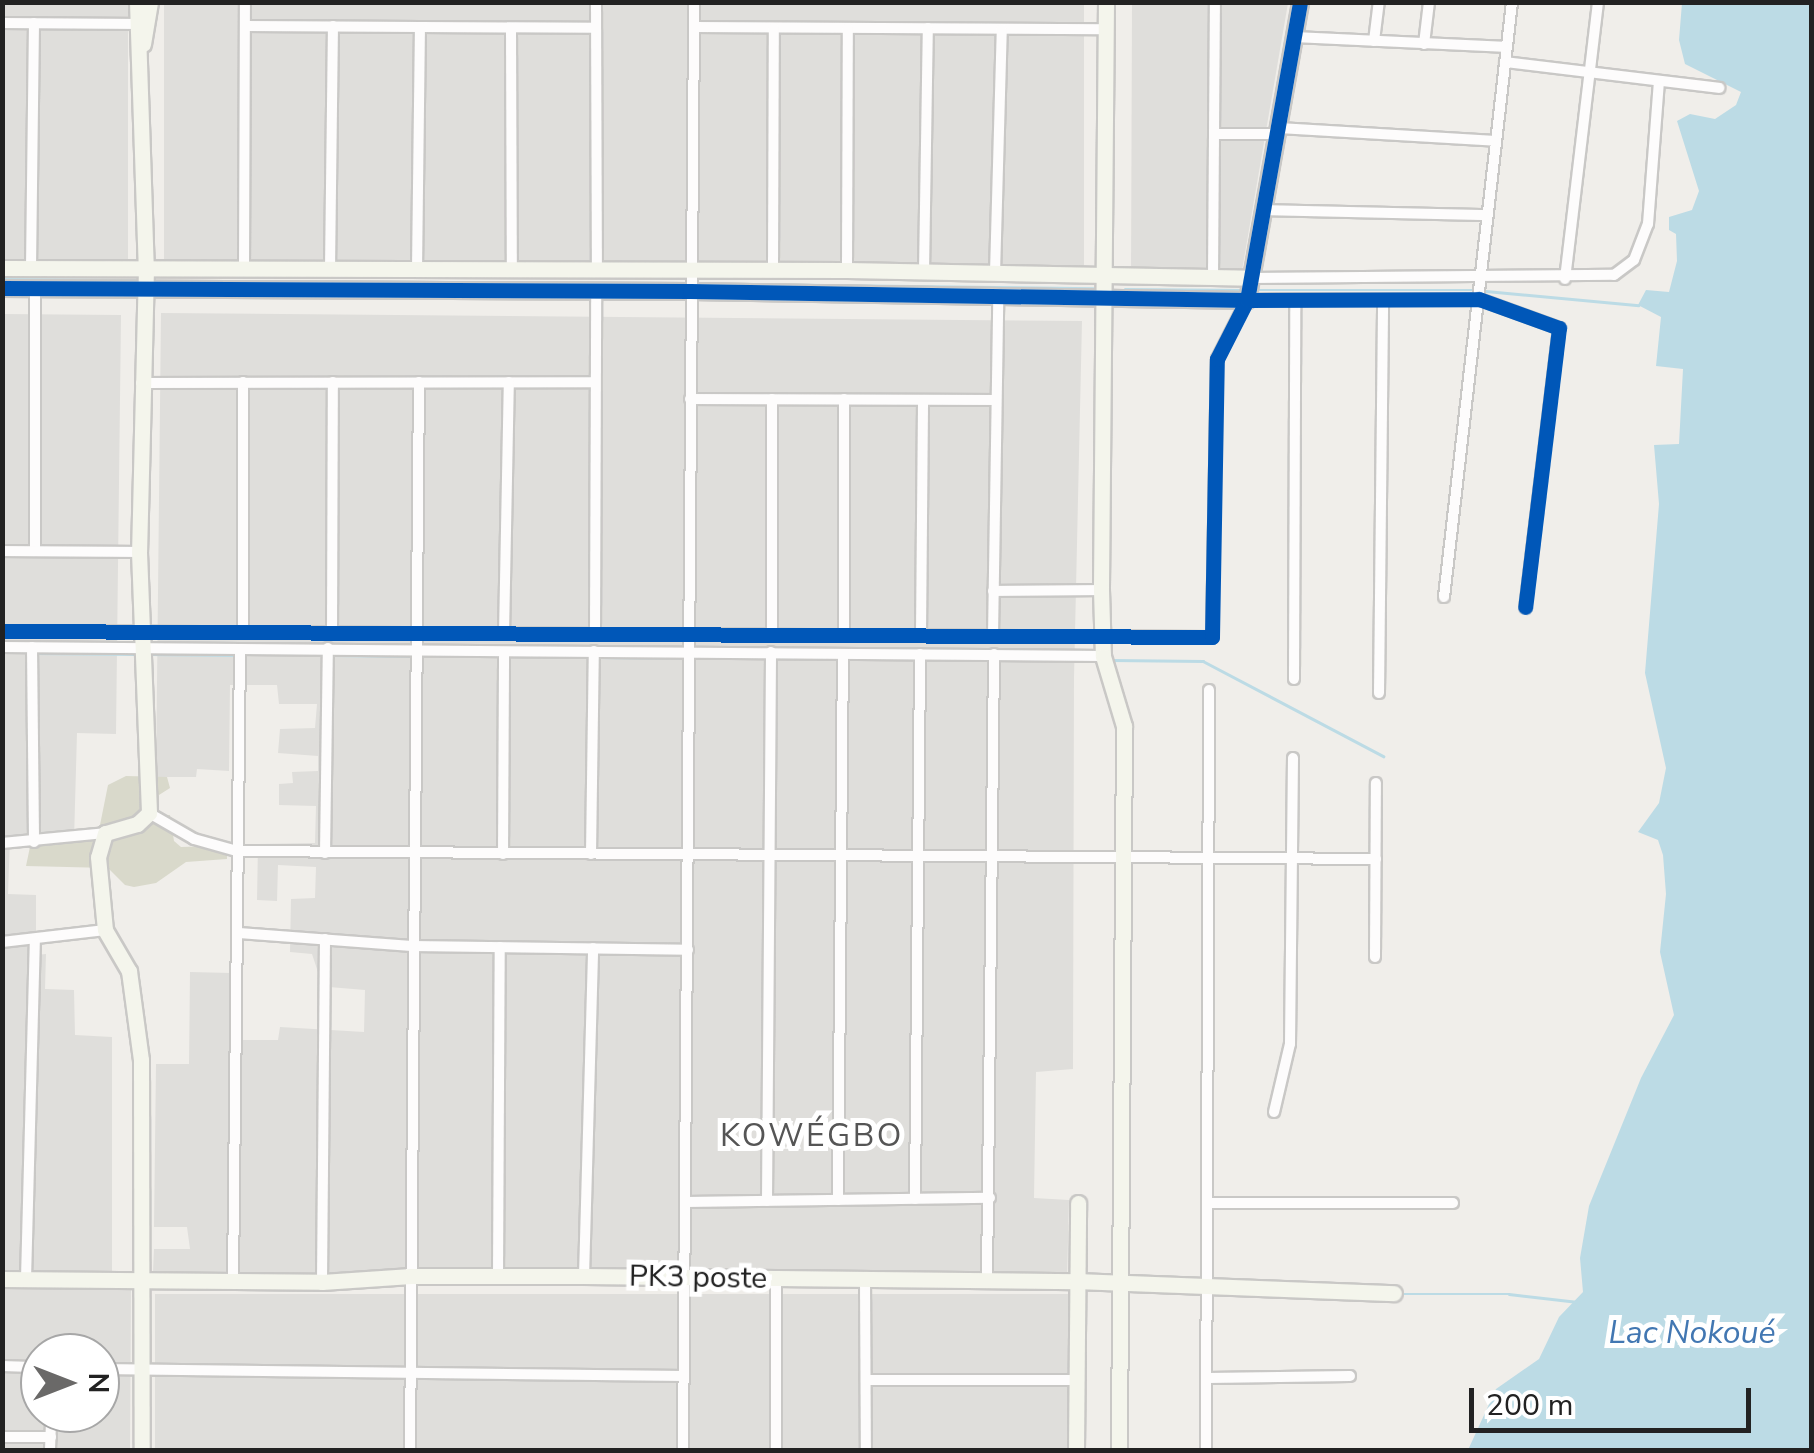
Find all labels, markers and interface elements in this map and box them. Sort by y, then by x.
district label: KOWÉGBO [720,1117,904,1155]
street label: PK3 poste [629,1259,767,1297]
water label: Lac Nokoué [1608,1314,1776,1352]
north arrow [20,1333,120,1433]
scale bar [1474,1368,1756,1430]
text: N [79,1373,117,1393]
text: 200 m [1486,1385,1573,1426]

